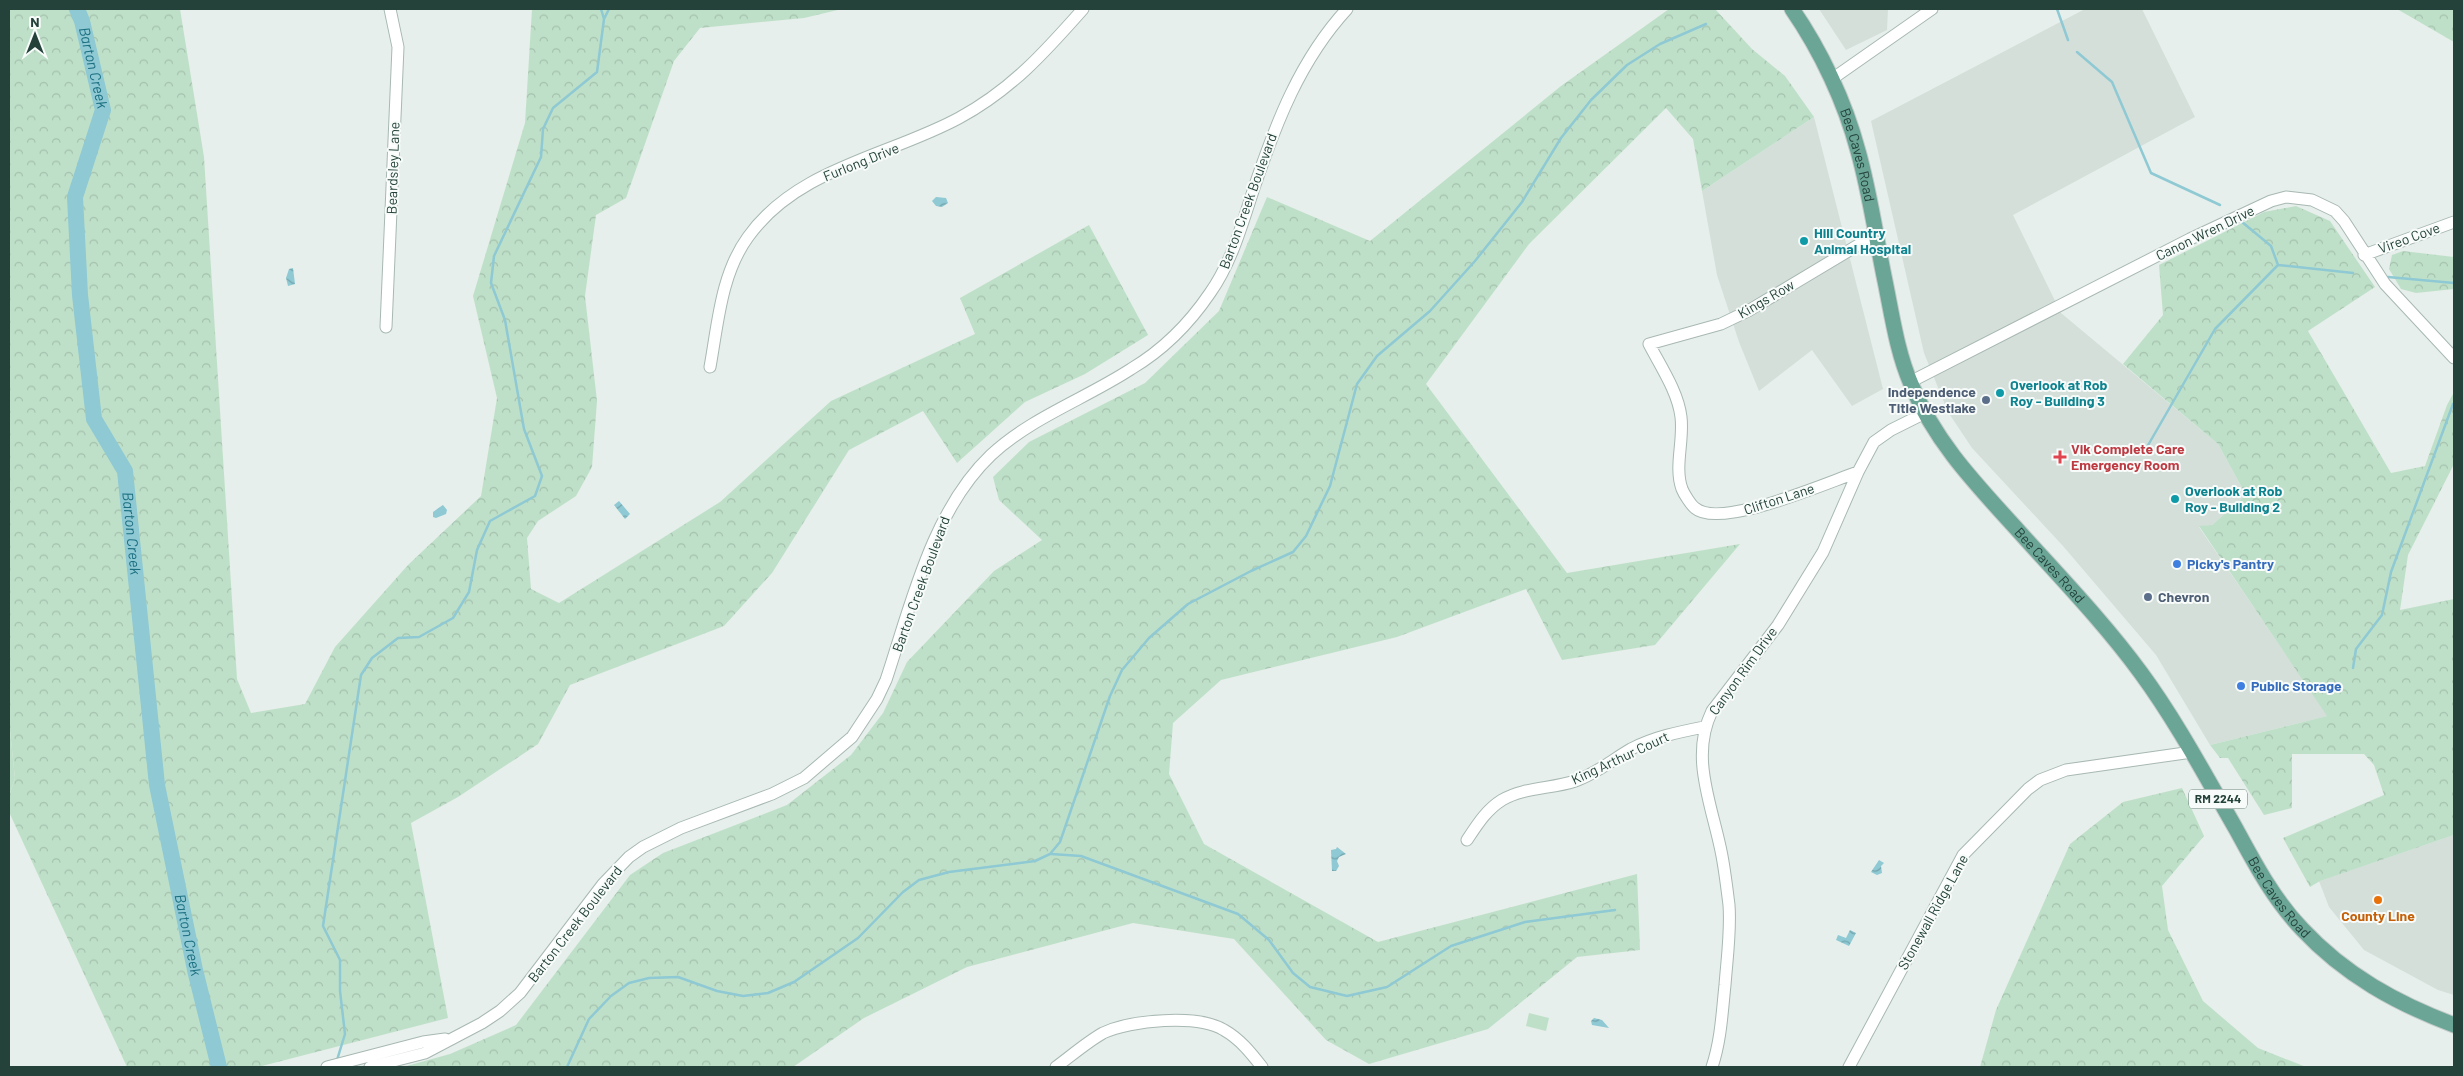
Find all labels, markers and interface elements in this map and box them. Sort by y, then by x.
north arrow [10,10,60,60]
text: N [30,13,40,30]
water label: Barton Creek [76,25,112,111]
street label: Bee Caves Road [1837,106,1879,203]
street label: Beardsley Lane [382,121,403,215]
street label: Barton Creek Boulevard [1215,131,1280,271]
street label: Furlong Drive [820,139,901,184]
street label: Canon Wren Drive [2153,201,2257,264]
street label: Vireo Cove [2376,219,2442,257]
place label: Hill Country Animal Hospital [1814,224,1911,257]
marker: Hill Country Animal Hospital [1798,235,1810,247]
street label: Kings Row [1734,276,1797,322]
place label: Overlook at Rob Roy - Building 3 [2010,376,2107,409]
place label: Independence Title Westlake [1888,383,1976,416]
marker: Overlook at Rob Roy - Building 3 [1994,387,2006,399]
marker: Independence Title Westlake [1980,394,1992,406]
place label: Vik Complete Care Emergency Room [2071,440,2185,473]
marker: Vik Complete Care Emergency Room [2053,450,2067,464]
street label: Clifton Lane [1741,479,1816,518]
place label: Overlook at Rob Roy - Building 2 [2185,482,2282,515]
water label: Barton Creek [119,491,146,576]
marker: Overlook at Rob Roy - Building 2 [2169,493,2181,505]
street label: Barton Creek Boulevard [888,514,953,654]
street label: Bee Caves Road [2011,524,2089,606]
place label: Picky's Pantry [2187,555,2274,572]
marker: Picky's Pantry [2171,558,2183,570]
place label: Chevron [2158,588,2209,605]
marker: Chevron [2142,591,2154,603]
street label: Canyon Rim Drive [1705,623,1780,718]
place label: Public Storage [2251,677,2342,694]
marker: Public Storage [2235,680,2247,692]
street label: King Arthur Court [1568,727,1671,788]
road number: RM 2244 [2189,790,2247,809]
street label: Stonewall Ridge Lane [1894,851,1971,972]
street label: Bee Caves Road [2245,853,2315,941]
street label: Barton Creek Boulevard [524,862,625,985]
water label: Barton Creek [172,892,206,978]
marker: County Line [2372,894,2384,906]
place label: County Line [2341,907,2415,924]

